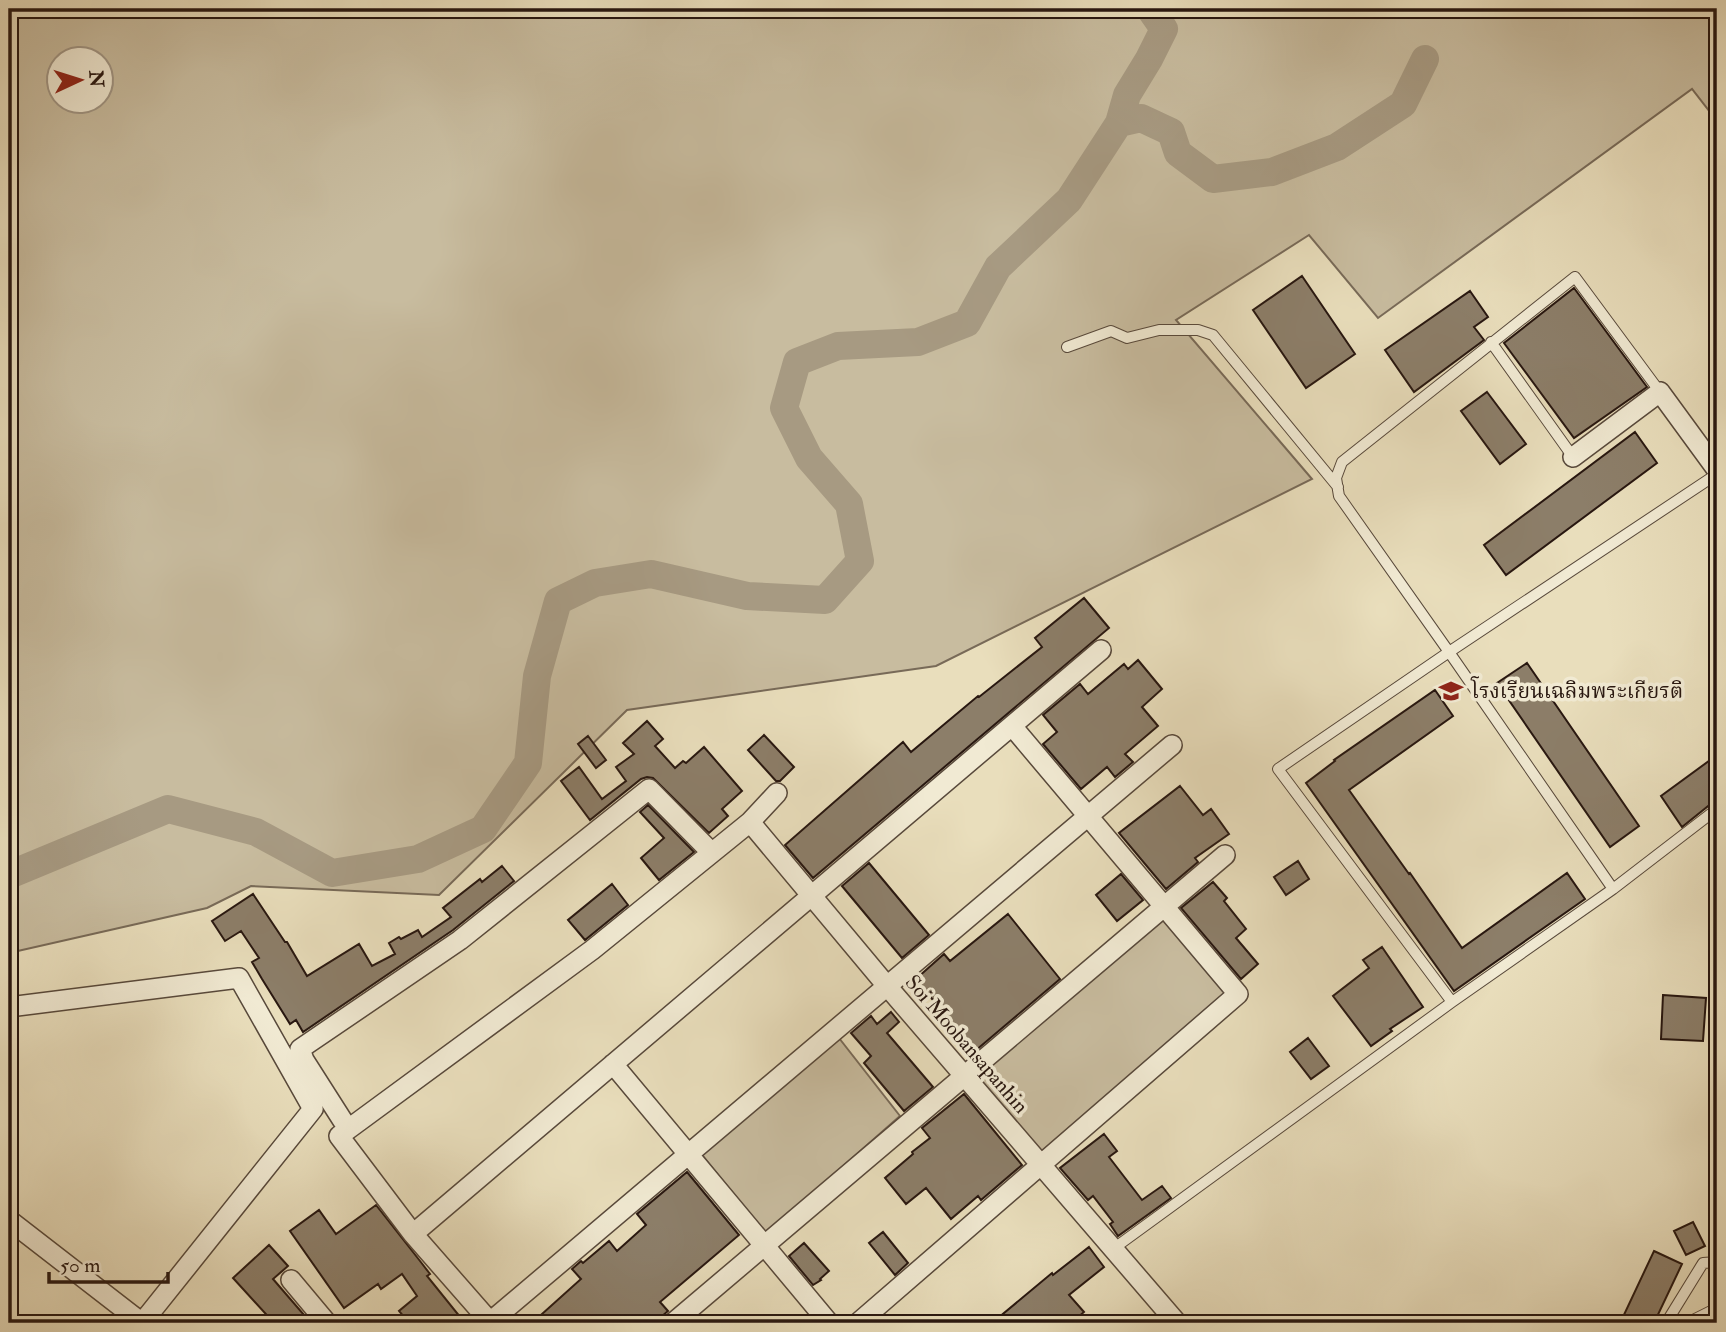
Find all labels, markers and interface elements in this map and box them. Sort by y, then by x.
north arrow [46,46,116,116]
text: N [83,69,109,89]
place label: โรงเรียนเฉลิมพระเกียรติ [1470,676,1683,705]
school or university icon: โรงเรียนเฉลิมพระเกียรติ [1437,677,1465,705]
street label: Soi Moobansapanhin [899,969,1034,1119]
scale bar [49,1241,168,1285]
text: 50 m [60,1252,101,1279]

